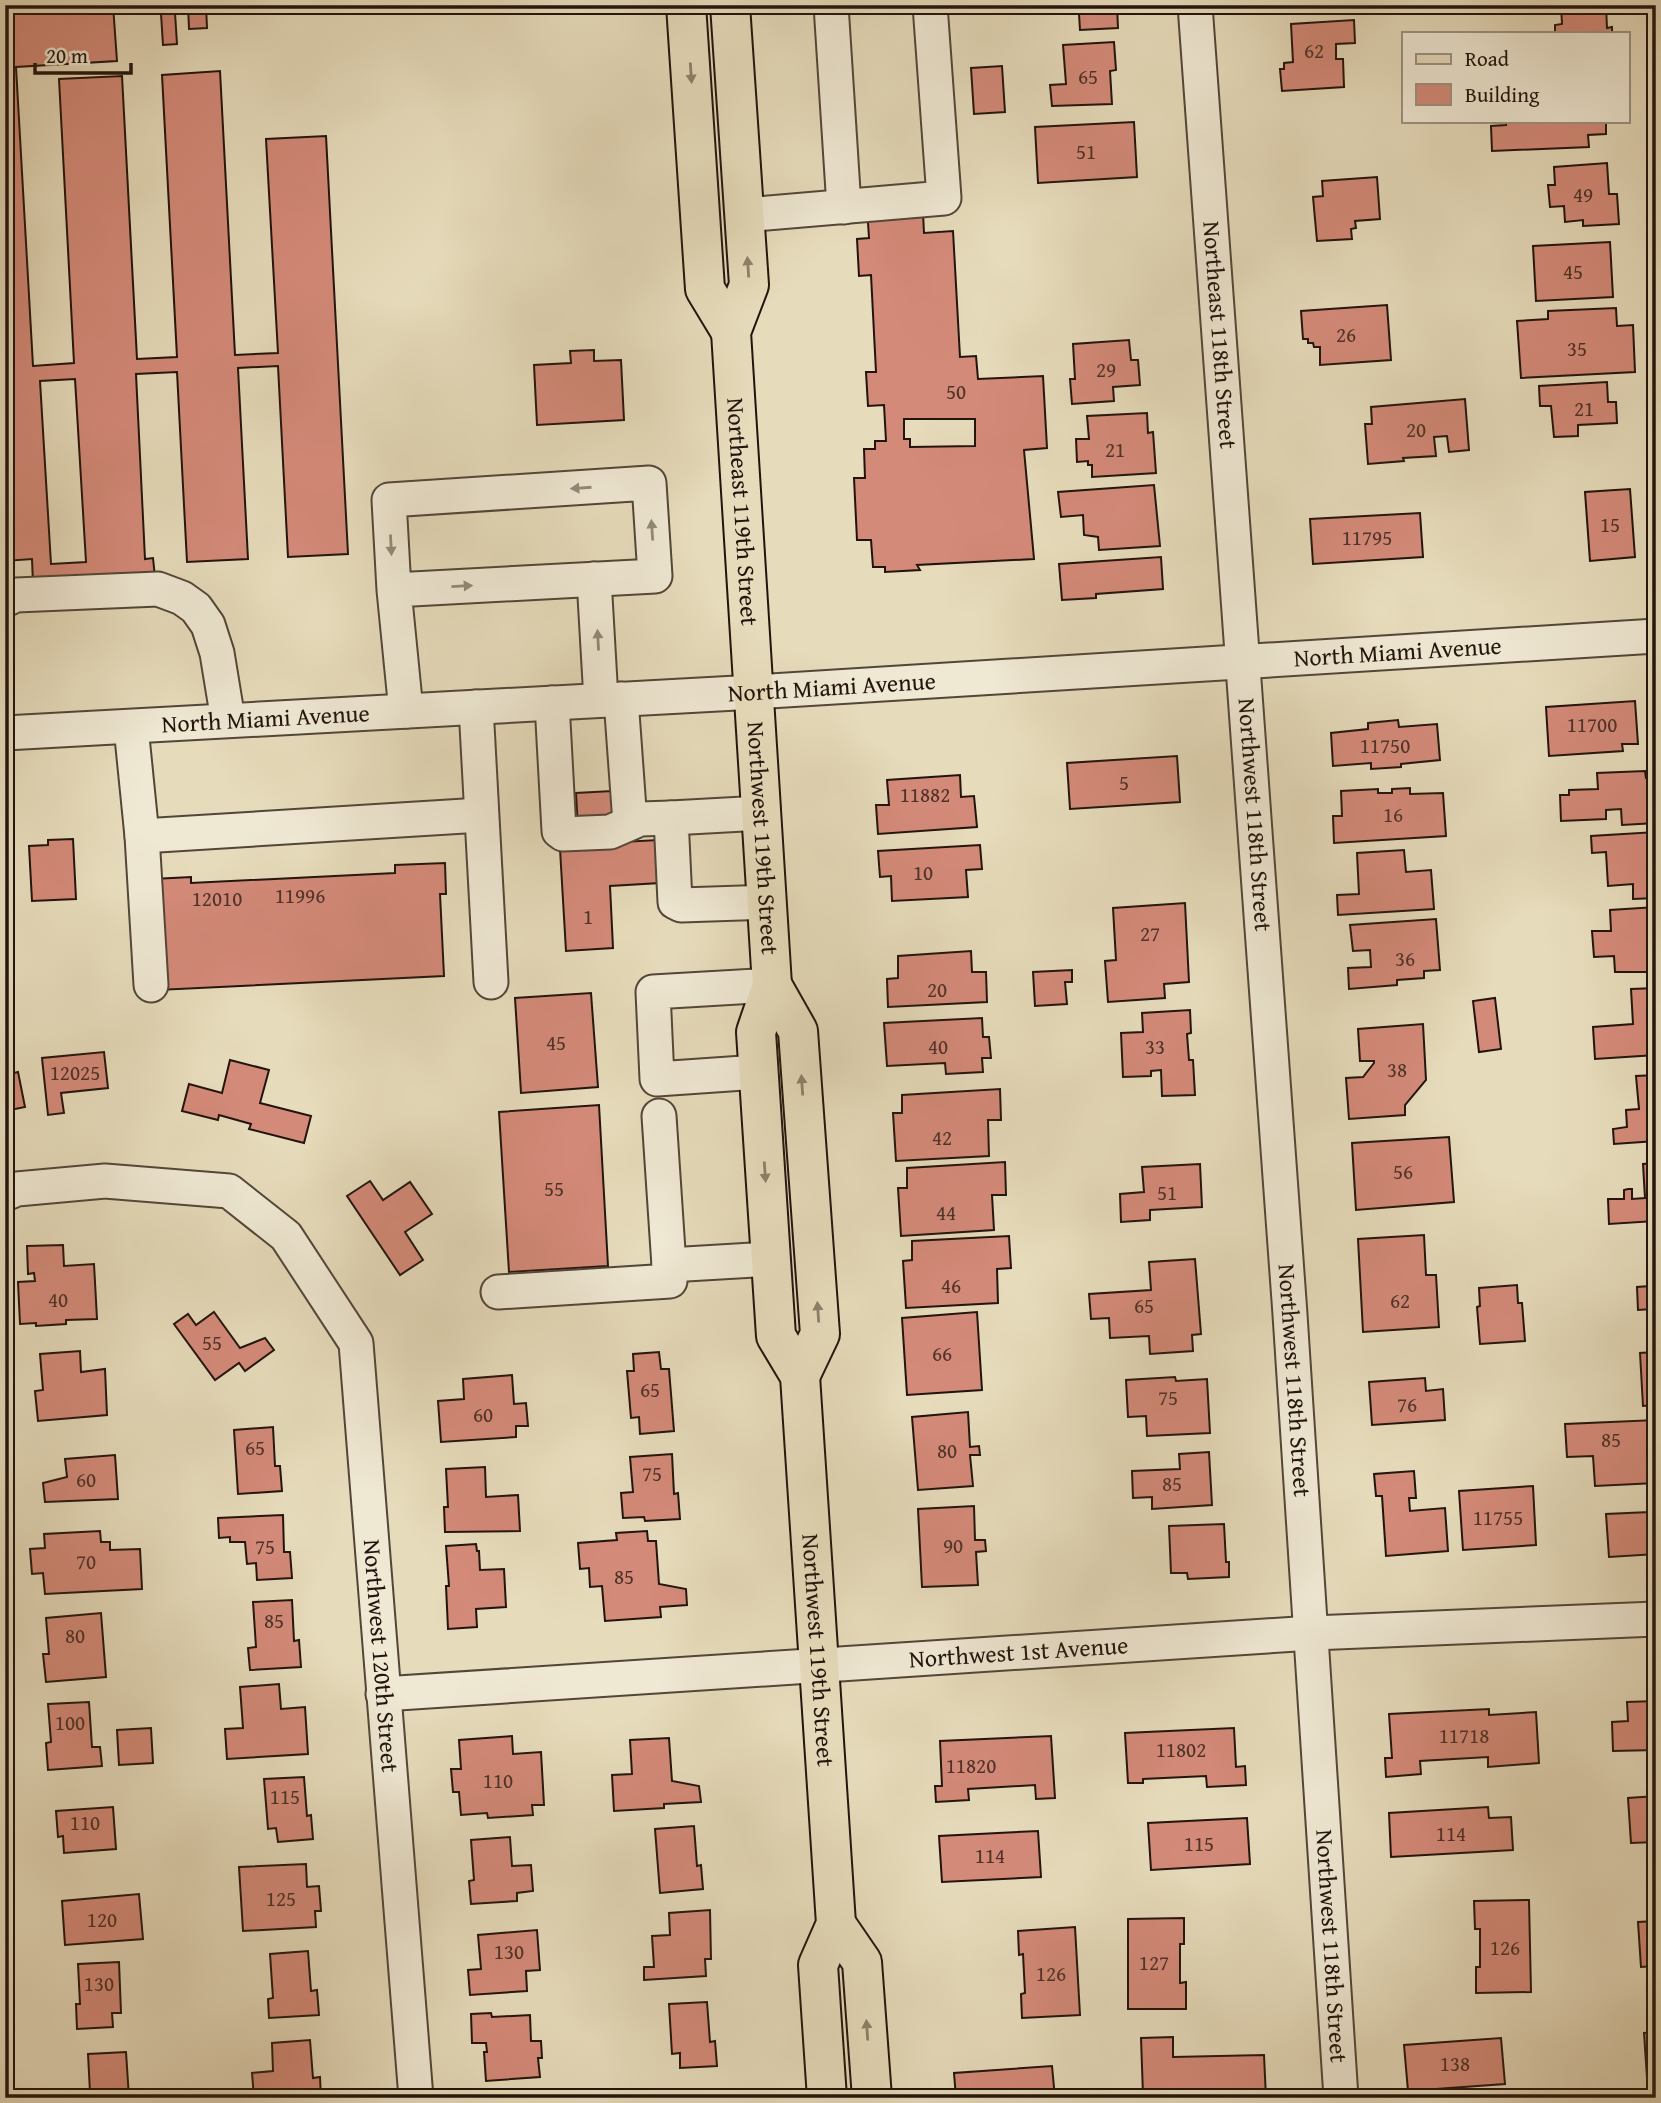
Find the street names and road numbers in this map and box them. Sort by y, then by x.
street label: Northeast 118th Street [1194,220,1246,451]
street label: Northeast 119th Street [718,397,767,627]
street label: North Miami Avenue [1293,628,1503,675]
street label: North Miami Avenue [727,663,937,710]
street label: North Miami Avenue [161,695,371,741]
street label: Northwest 118th Street [1230,697,1281,933]
street label: Northwest 119th Street [738,720,788,956]
street label: Northwest 118th Street [1270,1263,1320,1499]
street label: Northwest 119th Street [793,1532,844,1768]
street label: Northwest 120th Street [355,1538,408,1774]
street label: Northwest 1st Avenue [908,1627,1129,1676]
street label: Northwest 118th Street [1307,1828,1357,2064]

